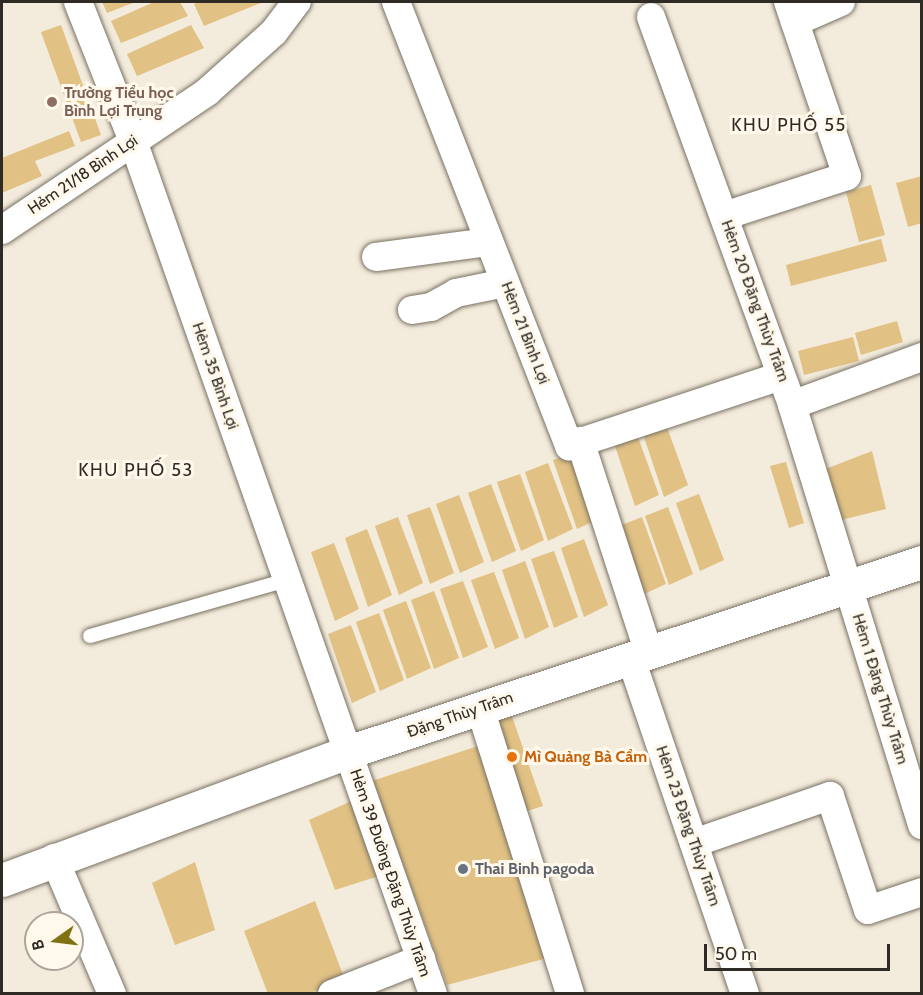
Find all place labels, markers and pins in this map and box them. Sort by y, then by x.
place label: Trường Tiểu học Bình Lợi Trung [64,83,174,121]
marker: Trường Tiểu học Bình Lợi Trung [45,95,59,109]
place label: Mì Quảng Bà Cẩm [524,747,647,767]
marker: Mì Quảng Bà Cẩm [505,750,519,764]
place label: Thai Binh pagoda [475,859,594,879]
marker: Thai Binh pagoda [456,862,470,876]

